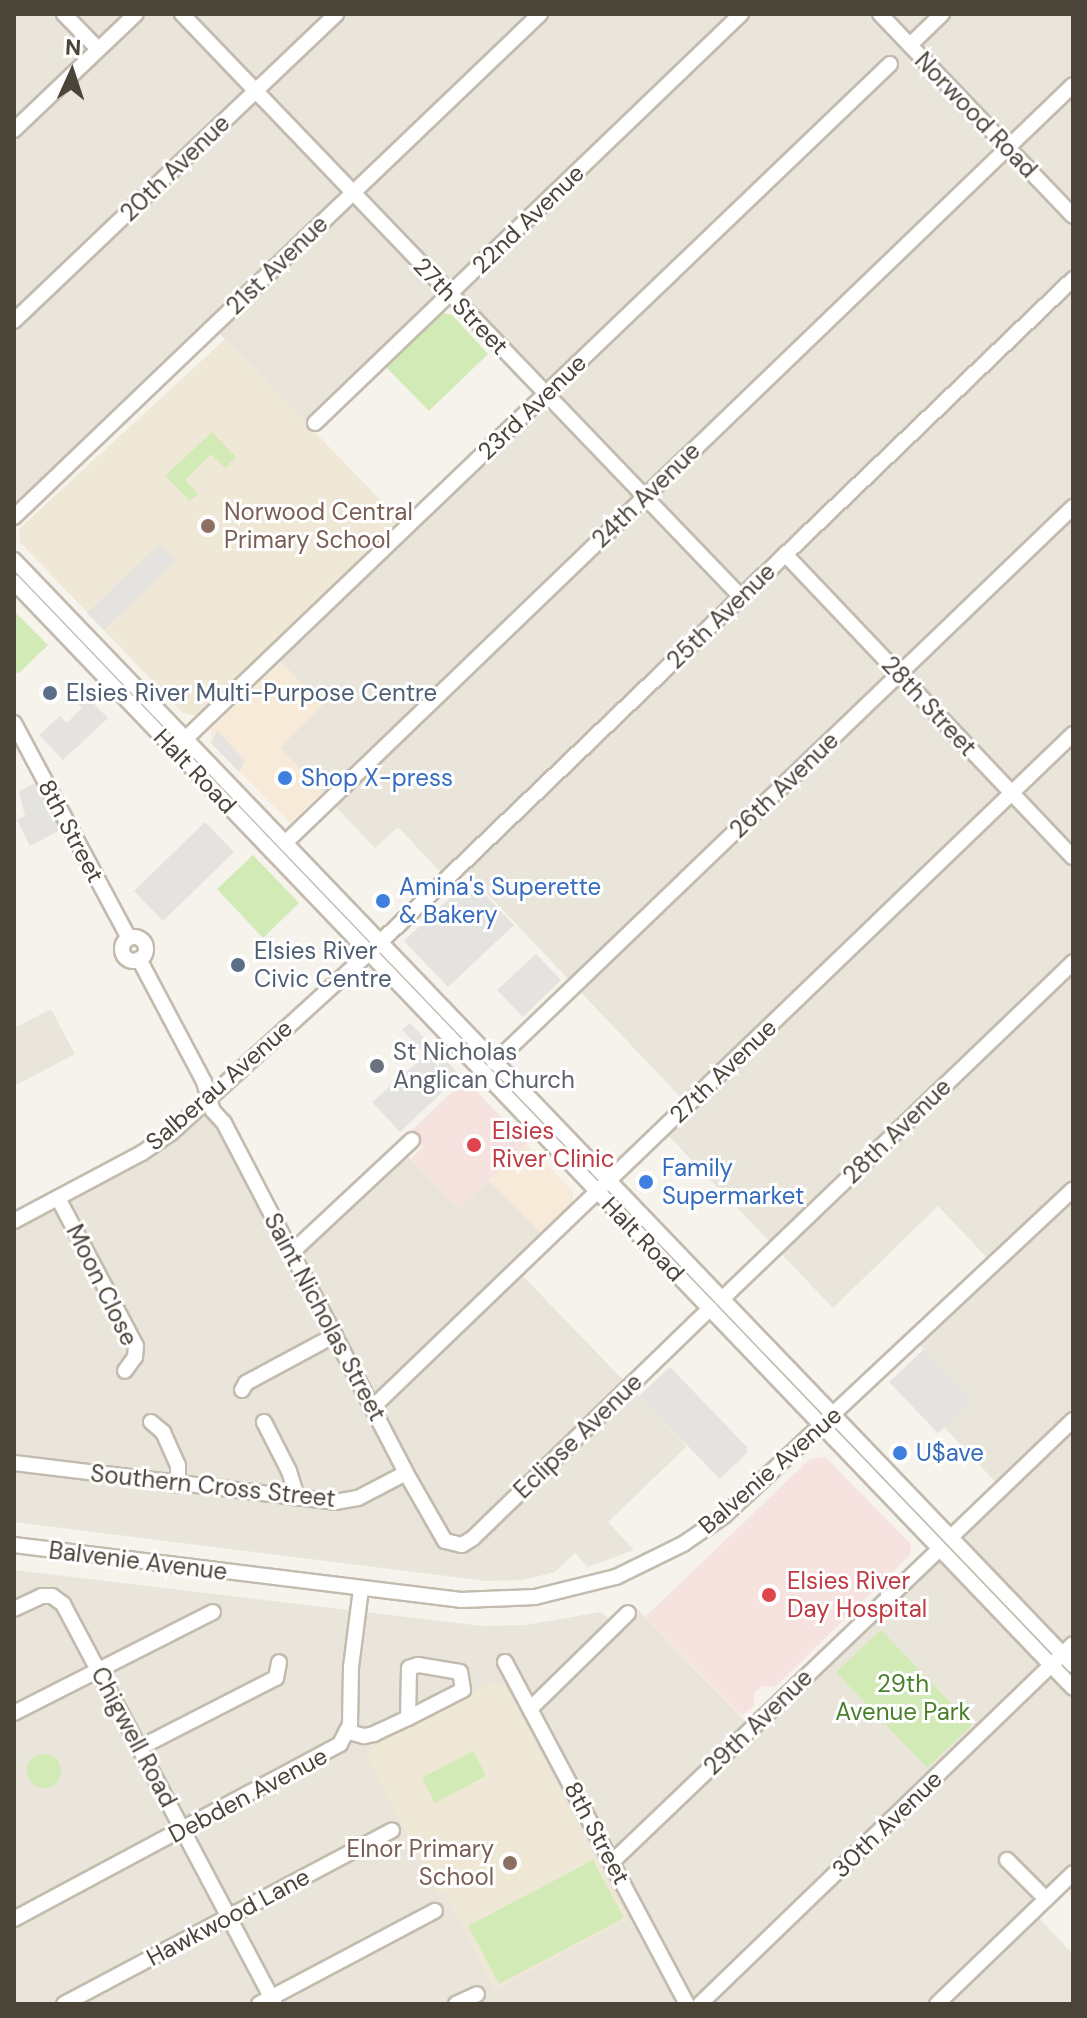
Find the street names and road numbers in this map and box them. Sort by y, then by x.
street label: Norwood Road [909,46,1043,184]
street label: 20th Avenue [114,109,236,227]
street label: 22nd Avenue [466,158,590,280]
street label: 21st Avenue [220,209,334,321]
street label: 27th Street [408,251,514,361]
street label: 23rd Avenue [472,348,592,466]
street label: 24th Avenue [586,436,706,554]
street label: 25th Avenue [661,557,781,675]
street label: 28th Street [876,650,982,762]
street label: Halt Road [148,723,242,819]
street label: 26th Avenue [724,726,844,844]
street label: 8th Street [32,775,110,887]
street label: 27th Avenue [664,1013,782,1129]
street label: Salberau Avenue [140,1014,298,1156]
street label: 28th Avenue [837,1072,957,1190]
street label: Halt Road [596,1191,690,1287]
street label: Saint Nicholas Street [258,1208,392,1426]
street label: Moon Close [60,1220,144,1350]
street label: Eclipse Avenue [508,1368,648,1504]
street label: Balvenie Avenue [693,1400,847,1540]
street label: Southern Cross Street [89,1459,337,1513]
street label: Balvenie Avenue [47,1536,229,1586]
street label: Chigwell Road [85,1662,183,1812]
street label: 29th Avenue [698,1663,818,1781]
street label: Debden Avenue [164,1741,332,1849]
street label: 30th Avenue [826,1764,948,1884]
street label: 8th Street [558,1777,636,1889]
street label: Hawkwood Lane [142,1862,314,1972]

